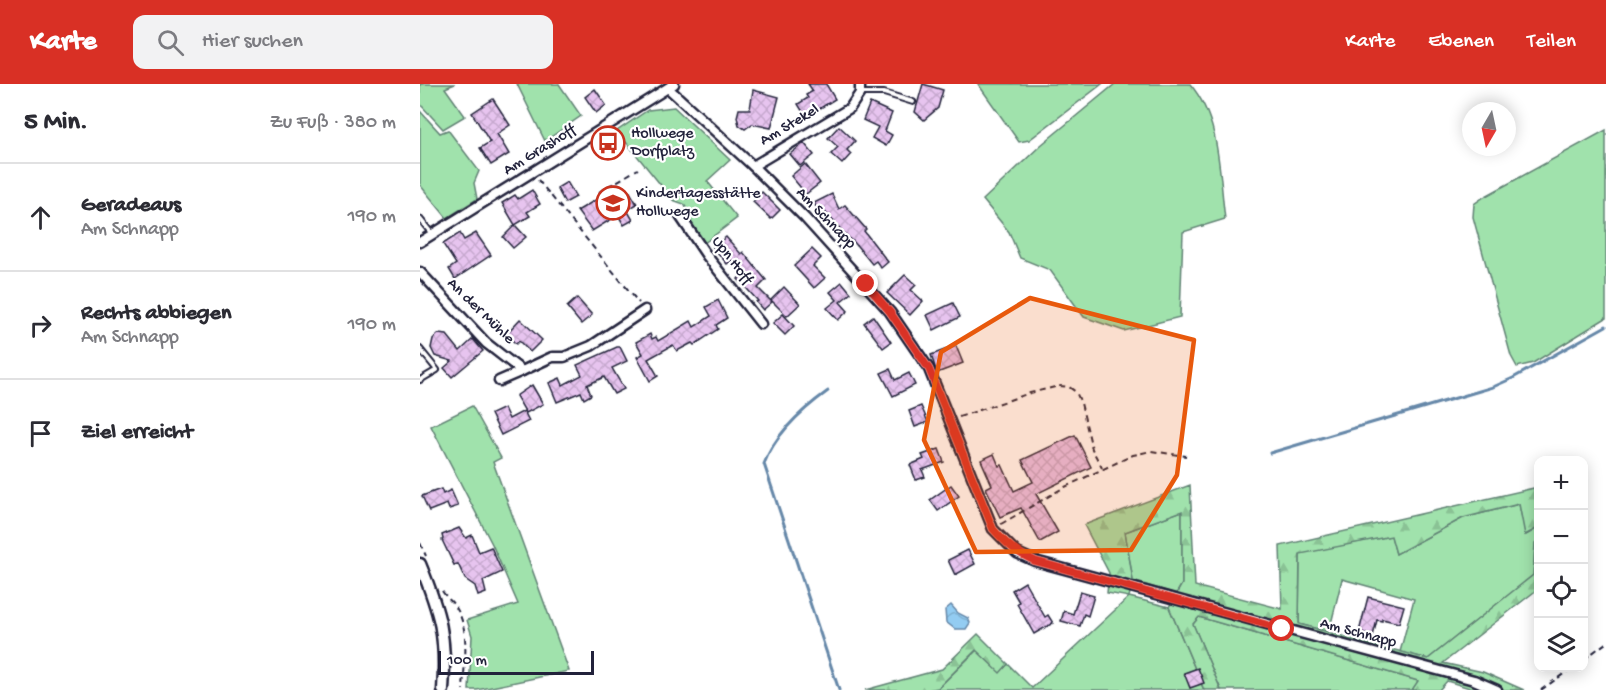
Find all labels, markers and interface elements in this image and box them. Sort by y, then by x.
search box [133,15,553,69]
text: Karte [30,26,97,59]
icon: search [154,26,187,59]
text: Hier suchen [202,29,303,55]
text: Karte [1345,30,1395,55]
text: Ebenen [1428,30,1494,55]
text: Teilen [1527,30,1576,55]
street label: Am Stekel [757,101,823,151]
north arrow [1462,102,1516,156]
text: 5 Min. [24,108,88,139]
text: Zu Fuß · 380 m [270,112,396,135]
street label: Am Grashoff [500,121,581,181]
bus stop icon: Hollwege Dorfplatz [590,125,626,161]
place label: Hollwege Dorfplatz [630,125,695,162]
street label: Am Schnapp [791,184,859,254]
school or university icon: Kindertagesstätte Hollwege [595,185,631,221]
place label: Kindertagesstätte Hollwege [636,185,761,222]
text: Geradeaus [81,193,181,219]
icon: ahead [24,201,57,234]
text: 190 m [348,206,396,229]
text: Am Schnapp [81,219,179,242]
street label: Upn Hoff [706,233,756,290]
route end [852,270,878,296]
street label: An der Mühle [442,275,518,350]
text: Rechts abbiegen [81,301,231,327]
icon: right [24,309,57,342]
text: 190 m [348,314,396,337]
text: Am Schnapp [81,327,179,350]
icon: arrive [24,417,57,450]
text: Ziel erreicht [81,420,193,446]
map controls [1534,456,1588,672]
button: + [1534,456,1588,510]
button: − [1534,510,1588,564]
button: locate [1534,564,1588,618]
route start [1268,615,1294,641]
street label: Am Schnapp [1318,615,1398,653]
button: layers [1534,618,1588,672]
scale bar [438,648,594,676]
text: 100 m [447,652,487,671]

